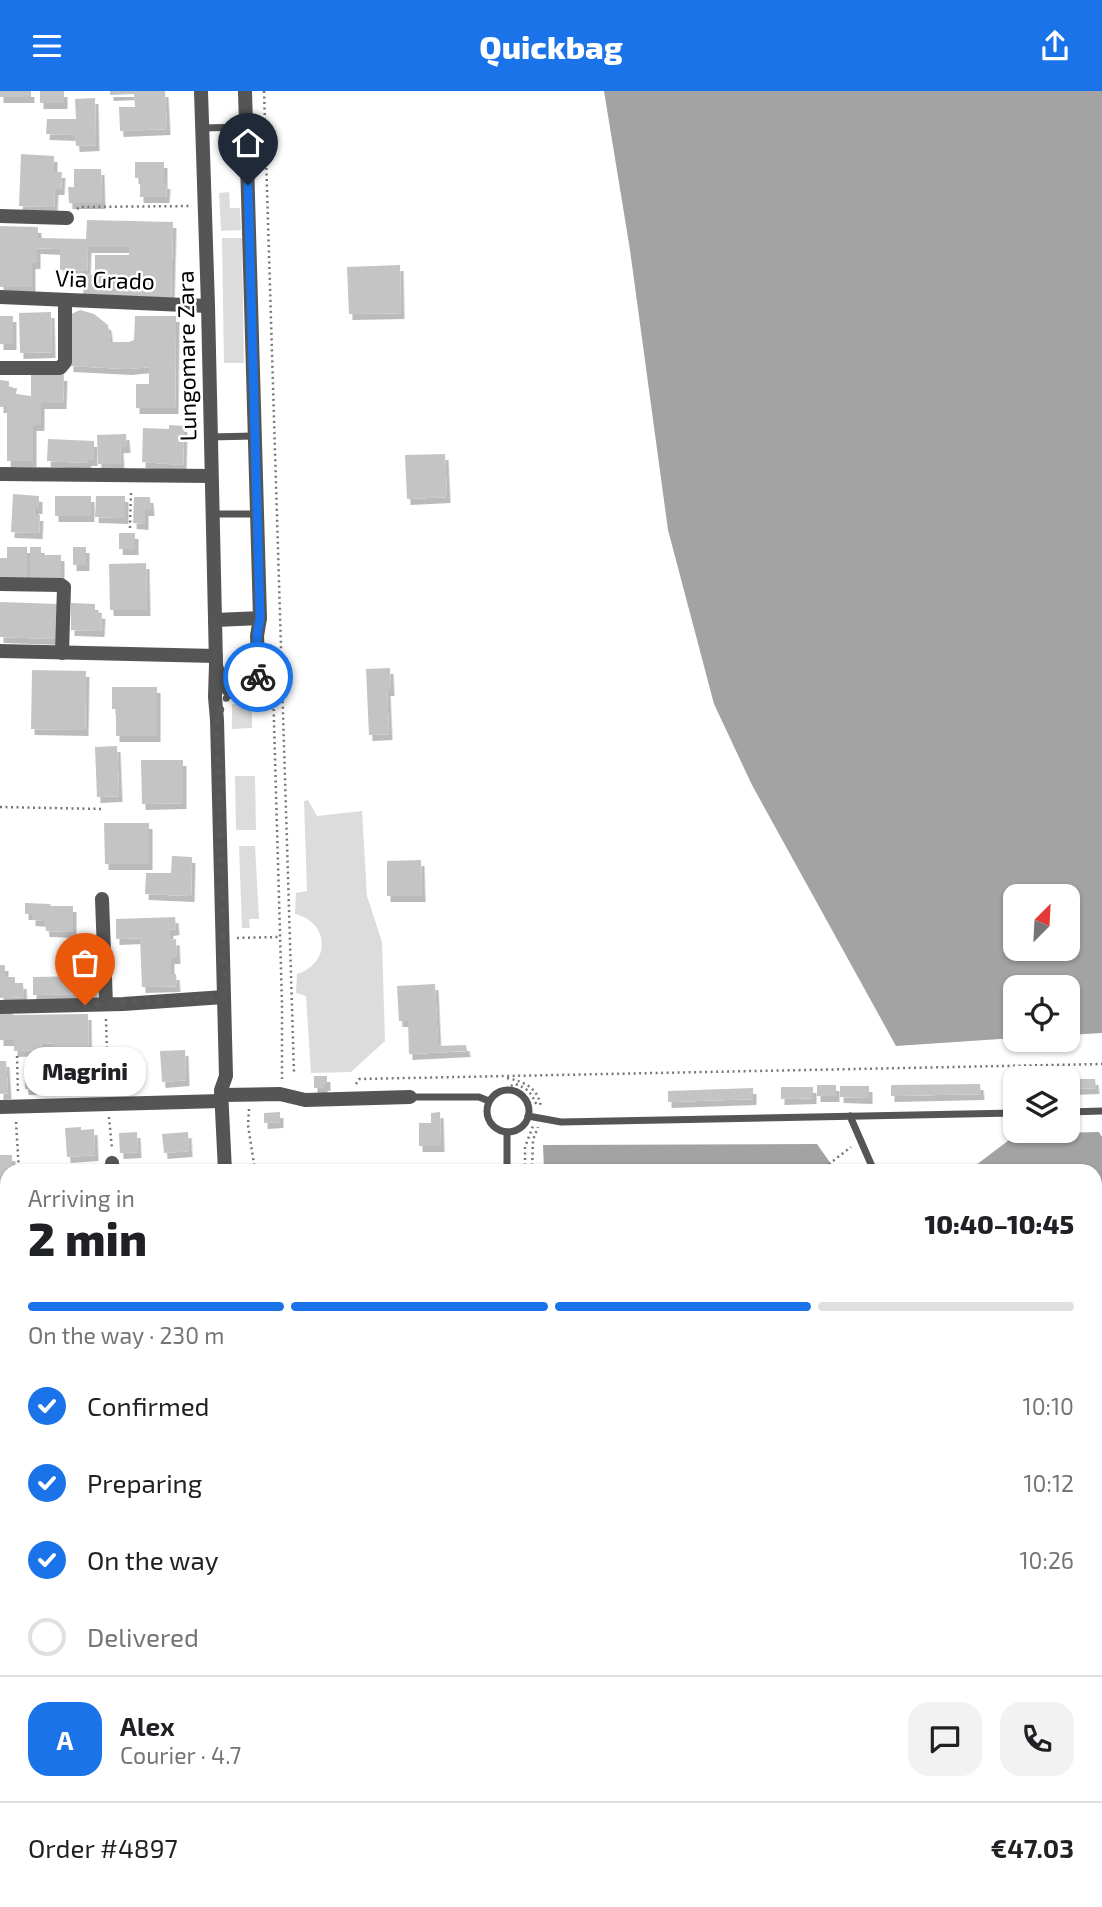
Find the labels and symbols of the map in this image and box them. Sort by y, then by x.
pin [218,113,278,185]
street label: Via Grado [55,263,155,295]
street label: Lungomare Zara [171,270,201,442]
courier [223,642,293,712]
north arrow [1003,884,1080,961]
pin [55,933,115,1005]
callout: Magrini [24,1047,146,1096]

